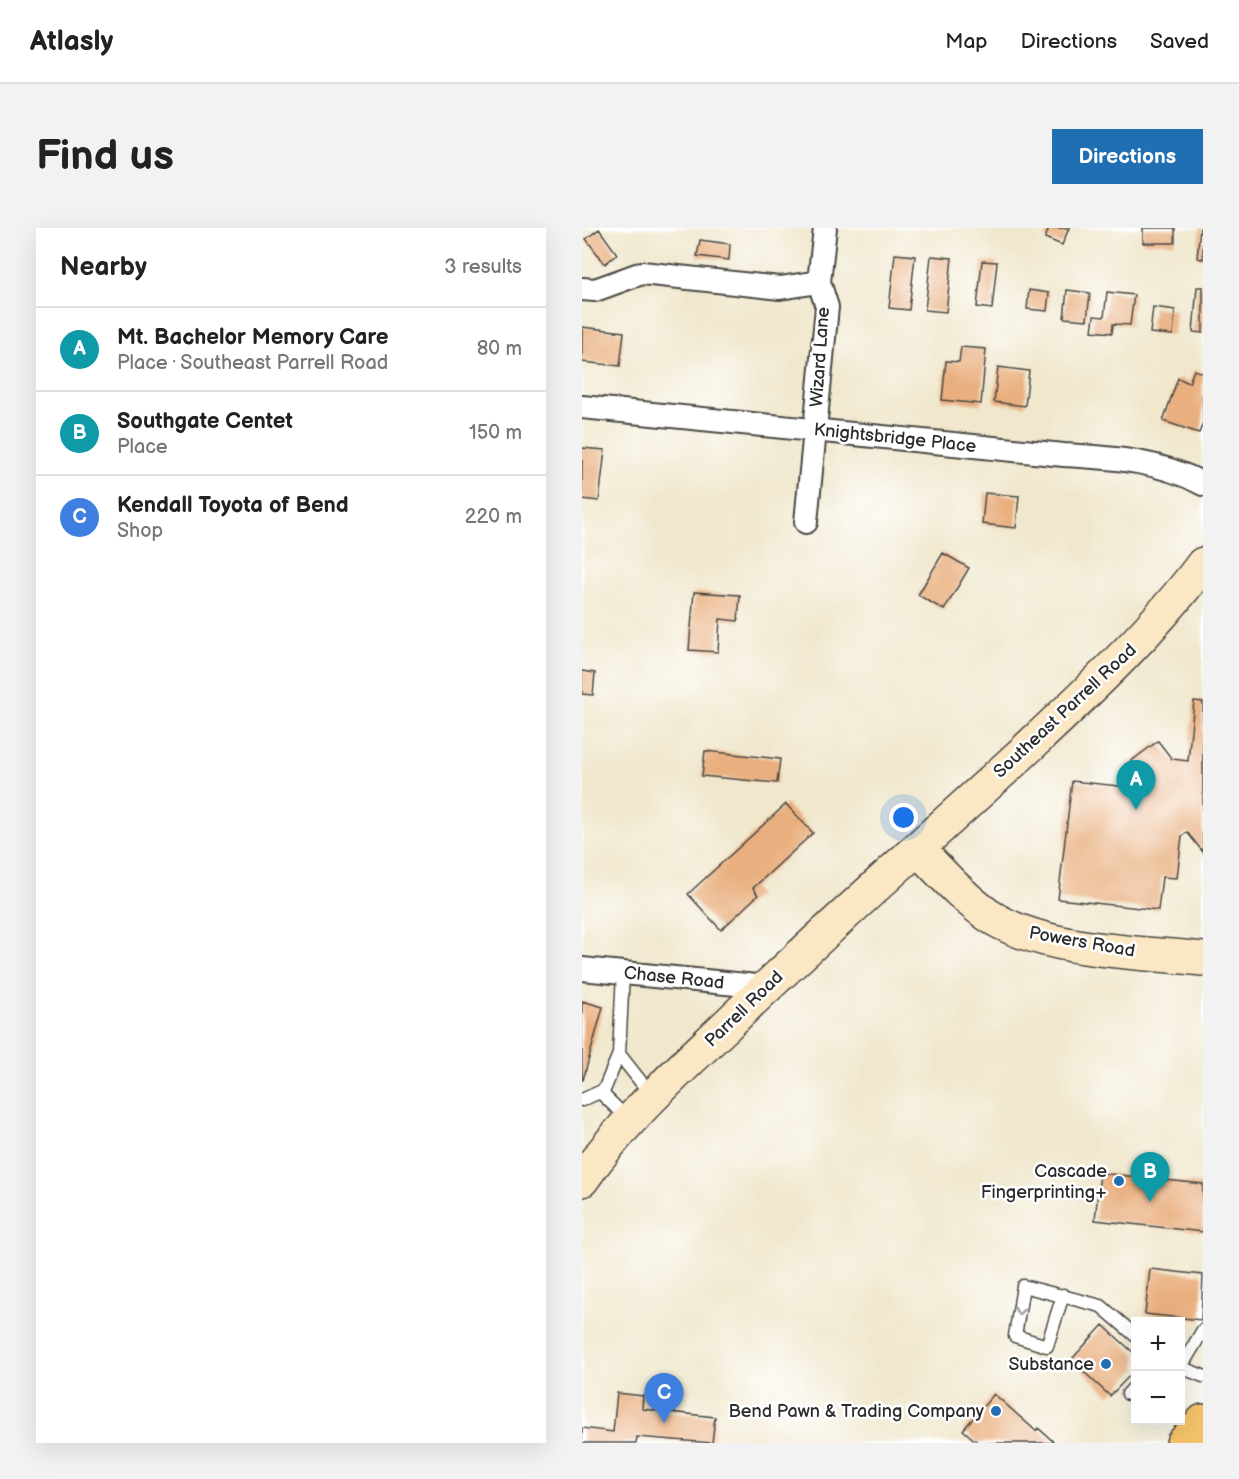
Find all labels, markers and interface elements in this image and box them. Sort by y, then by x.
text: Atlasly [30,25,113,58]
text: Map [945,29,988,54]
text: Directions [1021,29,1117,54]
text: Saved [1150,29,1209,54]
button: Directions [1052,129,1203,184]
text: Find us [36,131,174,182]
text: Nearby [60,252,147,283]
text: 3 results [444,255,522,279]
street label: Wizard Lane [806,306,834,408]
text: Mt. Bachelor Memory Care [117,324,388,351]
text: A [73,337,86,361]
text: 80 m [477,337,522,361]
text: Place · Southeast Parrell Road [117,351,388,375]
text: Southgate Centet [117,408,293,435]
street label: Knightsbridge Place [813,419,978,457]
text: B [72,421,87,445]
text: 150 m [469,421,522,445]
text: Place [117,435,168,459]
text: Kendall Toyota of Bend [117,492,349,519]
text: C [72,505,87,529]
text: 220 m [465,505,522,529]
text: Shop [117,519,163,543]
street label: Southeast Parrell Road [989,640,1141,782]
pin: A [1116,760,1156,810]
your location [889,803,918,832]
street label: Powers Road [1027,922,1137,962]
street label: Chase Road [623,962,725,994]
street label: Parrell Road [701,967,787,1051]
pin: B [1130,1152,1170,1202]
place label: Cascade Fingerprinting+ [981,1161,1107,1203]
marker: Cascade Fingerprinting+ [1112,1174,1126,1188]
one-way arrow [1013,1306,1026,1316]
map controls [1131,1317,1185,1425]
button: + [1131,1317,1185,1371]
place label: Substance [1008,1354,1094,1375]
marker: Substance [1099,1357,1113,1371]
button: − [1131,1371,1185,1425]
pin: C [644,1374,683,1423]
place label: Bend Pawn & Trading Company [729,1401,985,1422]
marker: Bend Pawn & Trading Company [989,1404,1003,1418]

